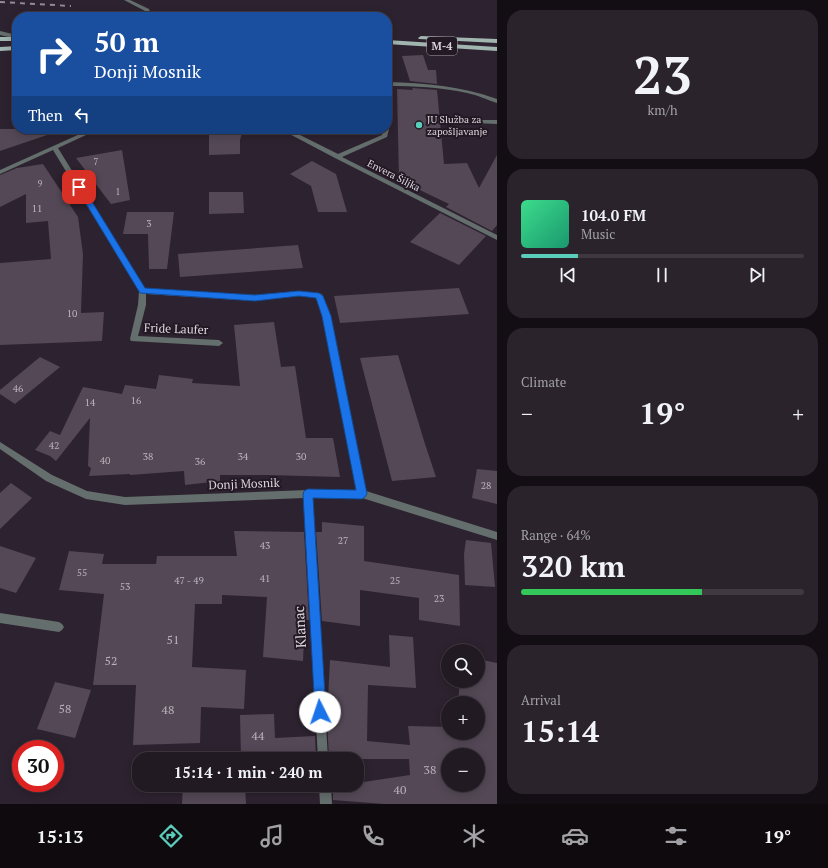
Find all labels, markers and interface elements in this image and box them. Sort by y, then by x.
text: 50 m [94,23,159,60]
icon: right [28,28,80,80]
road number: M-4 [427,37,457,55]
text: 23 [633,40,692,109]
text: Donji Mosnik [94,59,201,83]
text: km/h [647,101,678,119]
icon: left [71,104,93,126]
text: Then [28,105,63,125]
place label: JU Služba za zapošljavanje [427,113,487,138]
marker: JU Služba za zapošljavanje [414,120,424,130]
house number: 7 [94,156,99,168]
street label: Envera Šiljka [365,157,422,194]
pin [62,170,96,204]
icon: arrive [68,176,90,198]
house number: 9 [38,178,43,190]
house number: 1 [116,186,120,198]
house number: 11 [32,202,42,215]
text: 104.0 FM [581,205,646,225]
house number: 3 [146,217,152,230]
text: Music [581,225,615,243]
icon: previous [557,264,579,286]
icon: pause [651,264,673,286]
icon: next [746,264,768,286]
house number: 10 [67,307,77,320]
street label: Fride Laufer [144,320,209,337]
text: Climate [521,373,566,391]
house number: 46 [13,382,24,395]
text: 19° [639,393,686,433]
house number: 16 [131,394,142,407]
house number: 14 [85,396,96,409]
text: − [521,399,533,428]
text: + [792,399,804,428]
house number: 42 [49,439,59,452]
house number: 38 [143,450,153,463]
house number: 34 [238,450,249,463]
house number: 30 [296,450,306,463]
house number: 40 [100,454,110,467]
house number: 36 [195,455,206,468]
street label: Donji Mosnik [208,475,281,492]
house number: 28 [481,479,491,492]
text: Range · 64% [521,526,591,544]
house number: 27 [338,534,348,547]
house number: 43 [260,539,270,552]
text: 320 km [521,546,625,586]
house number: 55 [77,566,87,579]
house number: 41 [260,572,270,585]
house number: 47 - 49 [174,574,204,587]
house number: 25 [390,574,400,587]
house number: 53 [120,580,130,593]
house number: 23 [434,592,444,605]
street label: Klanac [289,605,310,649]
house number: 51 [167,632,179,647]
map controls [441,644,485,792]
button: search [441,644,485,688]
house number: 52 [105,653,117,668]
position arrow [299,691,341,733]
text: Arrival [521,691,561,709]
button: + [441,696,485,740]
house number: 58 [59,701,71,716]
house number: 48 [162,702,174,717]
text: 15:14 [521,711,599,751]
house number: 44 [252,728,265,743]
speed limit sign: 30 [12,740,64,792]
button: − [441,748,485,792]
text: 15:14 · 1 min · 240 m [174,762,322,782]
house number: 38 [424,762,436,777]
house number: 40 [394,782,406,797]
icon: directions [157,822,185,850]
icon: music [258,822,286,850]
icon: phone [359,822,387,850]
icon: climate [460,822,488,850]
icon: car [561,822,589,850]
icon: filters [662,822,690,850]
text: 15:13 [37,824,83,848]
text: 19° [764,824,791,848]

